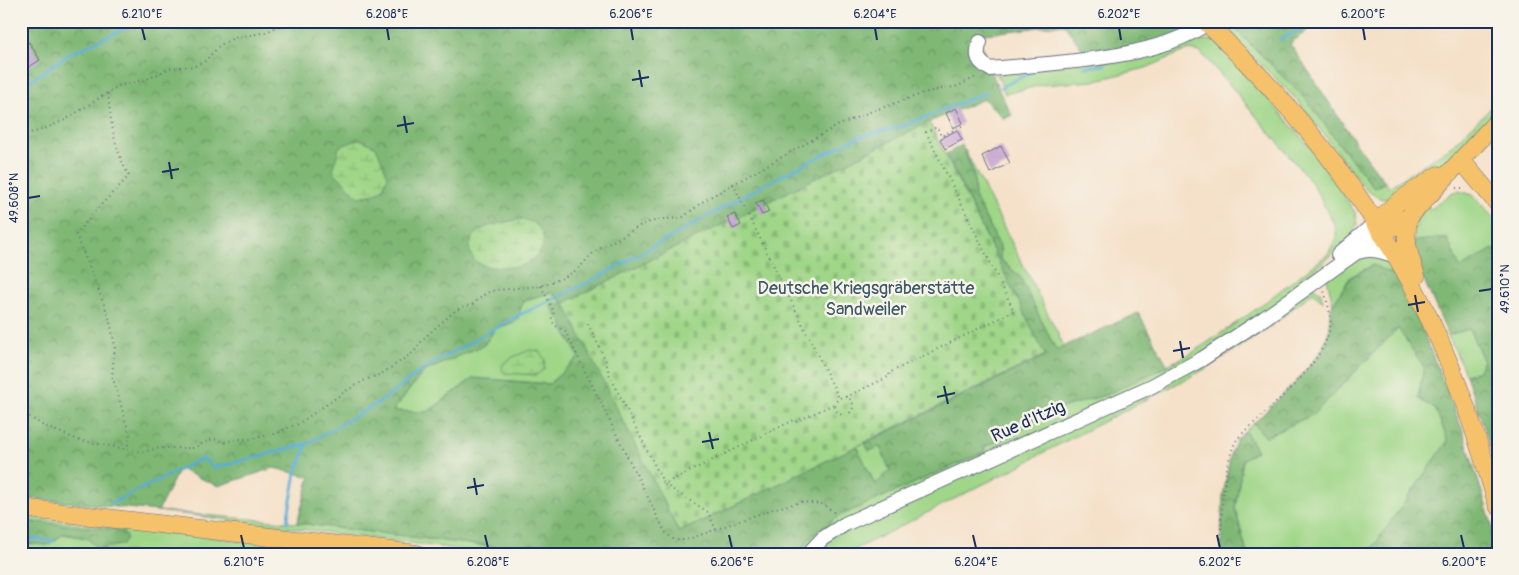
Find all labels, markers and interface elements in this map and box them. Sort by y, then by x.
text: 6.210°E [122,7,162,22]
text: 6.208°E [366,7,408,22]
text: 6.206°E [610,7,653,22]
text: 6.204°E [854,7,896,22]
text: 6.202°E [1098,7,1140,22]
text: 6.200°E [1341,7,1385,22]
text: 49.608°N [7,173,22,223]
text: 49.610°N [1498,264,1513,314]
park label: Deutsche Kriegsgräberstätte Sandweiler [758,277,975,321]
street label: Rue d'Itzig [988,395,1069,448]
text: 6.210°E [224,555,264,570]
text: 6.208°E [467,555,509,570]
text: 6.206°E [711,555,754,570]
text: 6.204°E [955,555,997,570]
text: 6.202°E [1199,555,1241,570]
text: 6.200°E [1442,555,1486,570]

